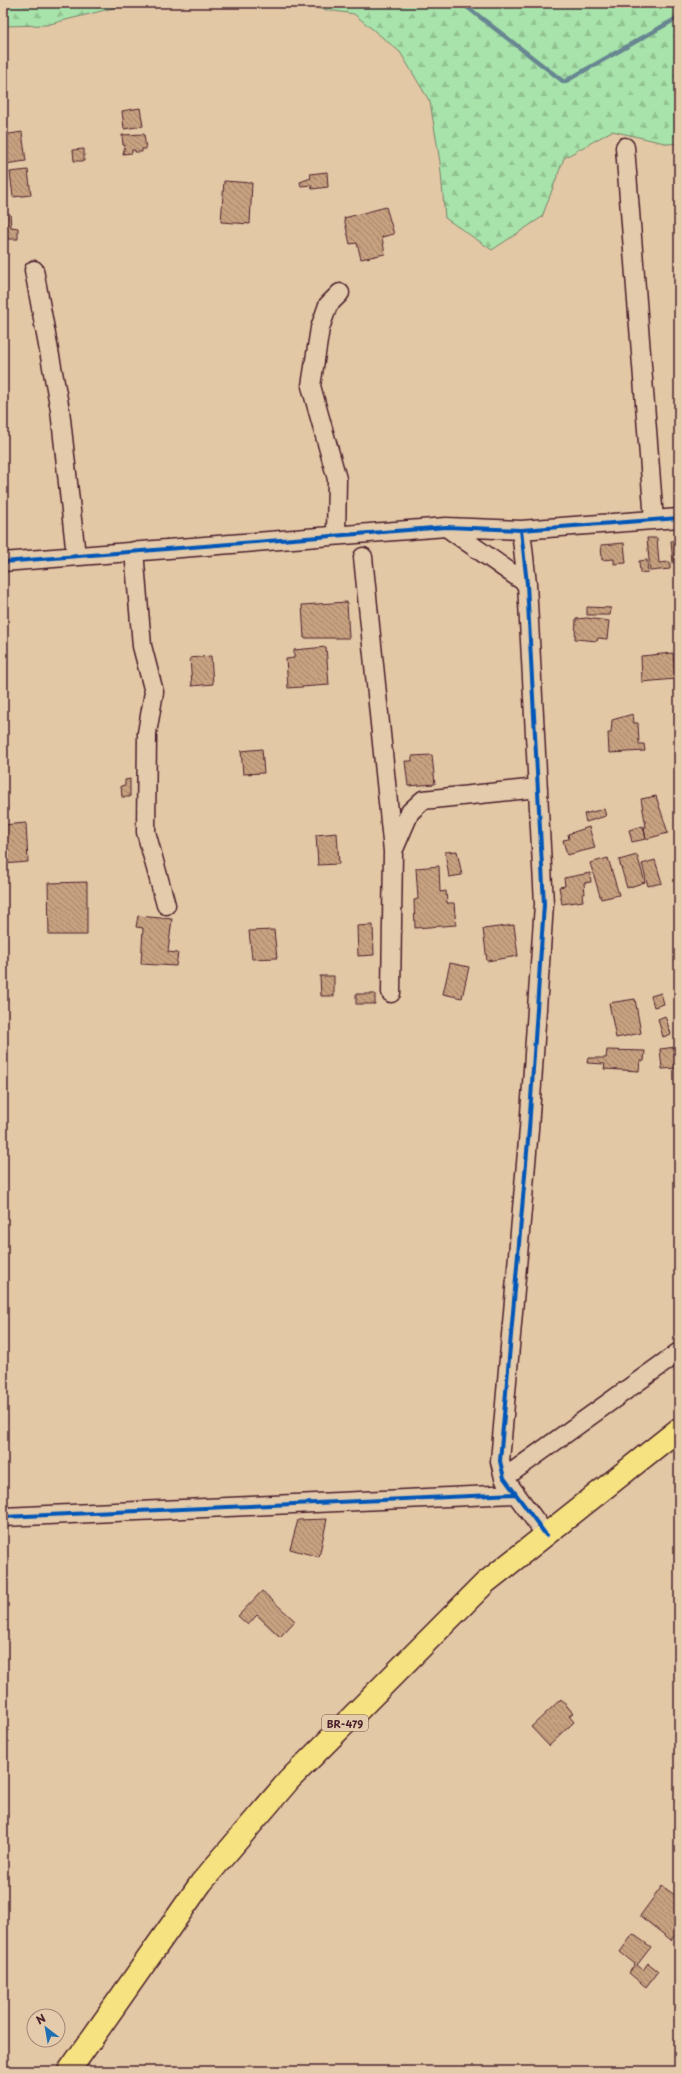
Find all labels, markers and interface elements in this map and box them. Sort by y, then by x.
road number: BR-479 [322,1715,368,1731]
north arrow [26,2008,66,2048]
text: N [32,2009,49,2029]

